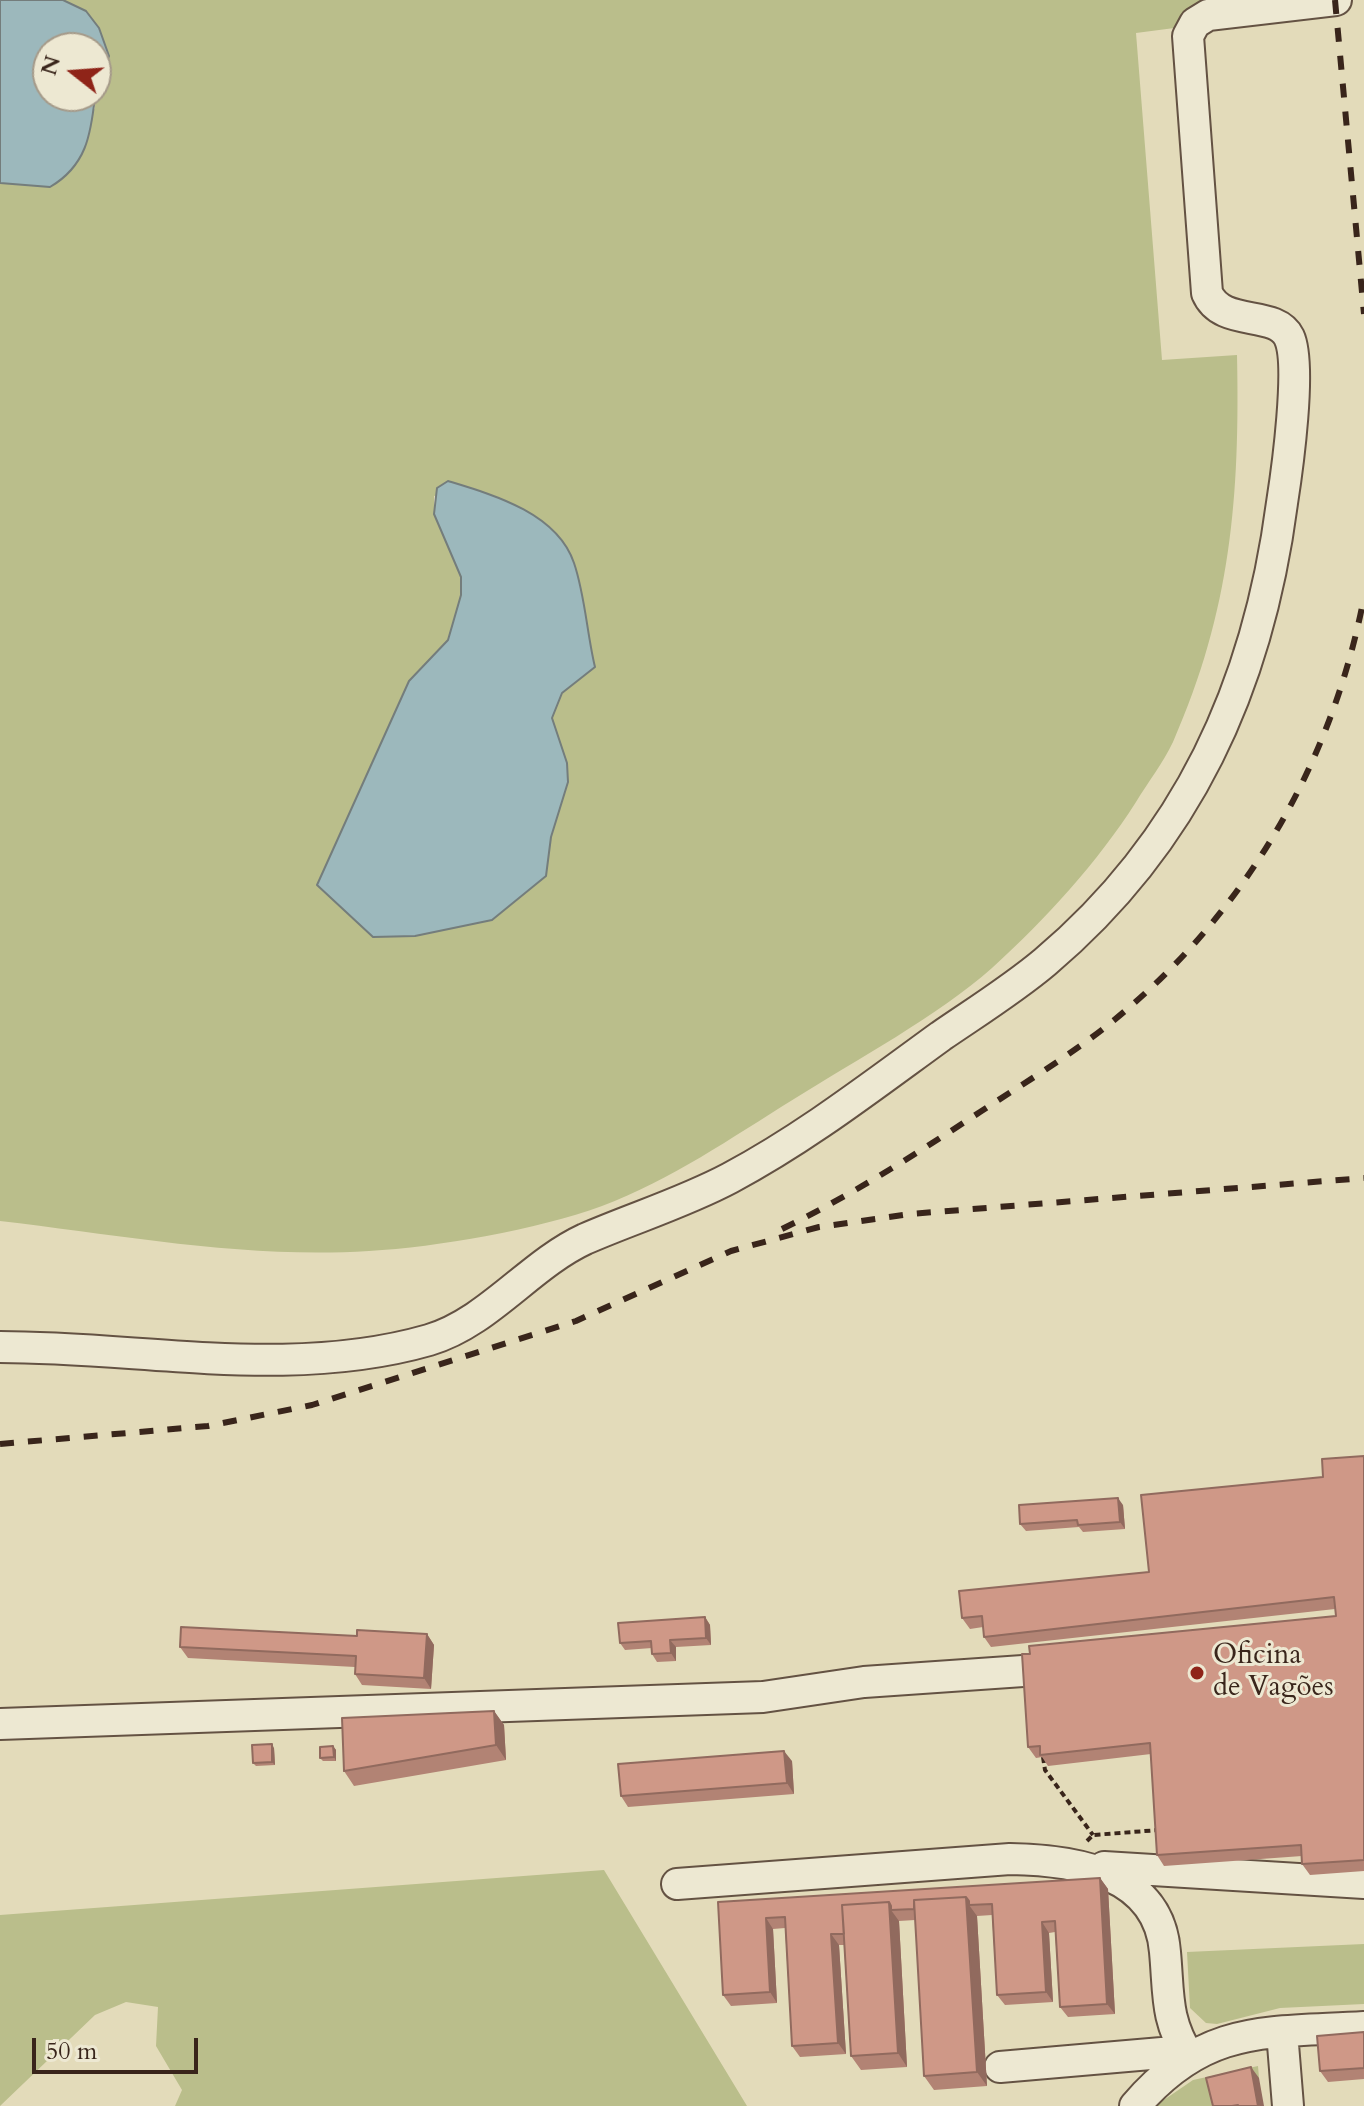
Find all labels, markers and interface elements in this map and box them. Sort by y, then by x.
north arrow [32,32,112,112]
text: N [34,52,68,79]
place label: Oficina de Vagões [1213,1640,1334,1706]
marker: Oficina de Vagões [1188,1664,1206,1682]
scale bar [36,2022,202,2072]
text: 50 m [46,2035,97,2068]

